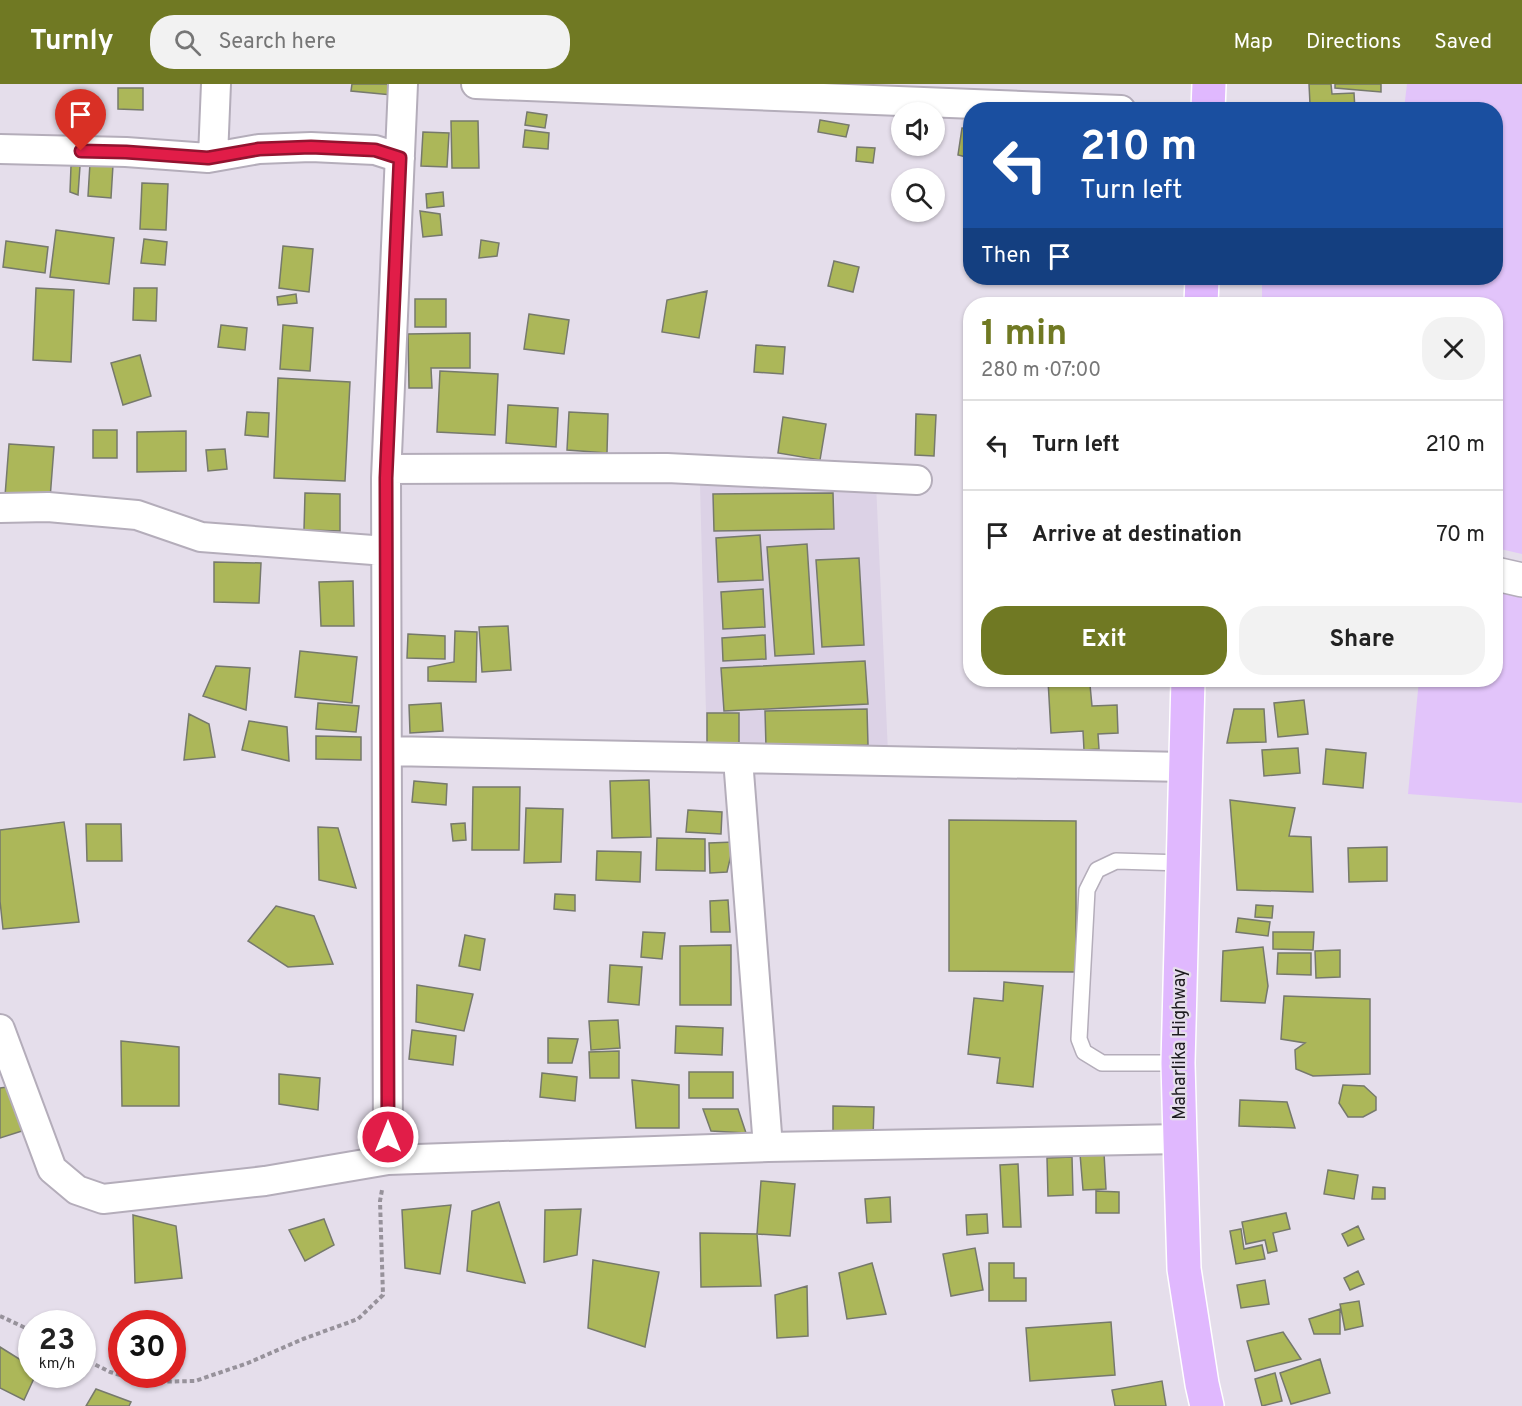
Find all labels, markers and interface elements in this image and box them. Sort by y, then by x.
search box [150,15,570,69]
text: Turnly [30,24,114,60]
icon: search [171,26,204,59]
text: Search here [219,29,336,56]
text: Map [1233,29,1273,56]
text: Directions [1306,29,1401,56]
text: Saved [1434,29,1492,56]
pin [55,89,106,151]
icon: arrive [64,98,97,131]
map controls [891,102,945,222]
button: sound [891,102,945,156]
text: 210 m [1080,122,1197,175]
icon: left [981,126,1059,204]
button: search [891,168,945,222]
text: Turn left [1080,174,1182,208]
icon: arrive [1043,240,1076,273]
text: Then [981,243,1031,270]
text: 1 min [981,312,1067,358]
button: close [1422,317,1485,380]
text: 280 m · 07:00 [981,358,1101,384]
icon: left [981,429,1014,462]
text: Turn left [1032,432,1120,459]
text: 210 m [1425,432,1485,459]
icon: arrive [981,519,1014,552]
text: Arrive at destination [1032,522,1242,549]
text: 70 m [1436,522,1485,549]
button: Exit [981,606,1227,675]
button: Share [1239,606,1485,675]
street label: Maharlika Highway [1169,968,1192,1120]
position arrow [356,1105,420,1169]
speed limit sign: 30 [108,1310,186,1388]
text: 23 [39,1323,75,1360]
text: km/h [39,1355,75,1374]

